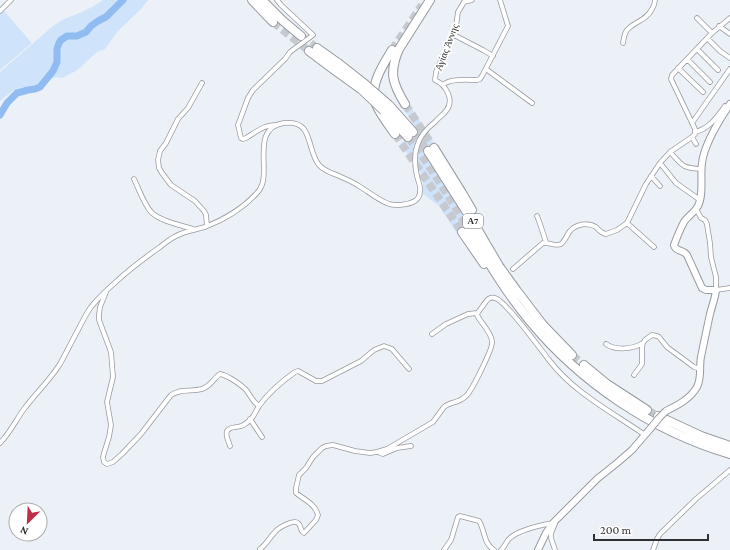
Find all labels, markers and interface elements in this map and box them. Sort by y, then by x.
street label: Αγίας Άννης [432,22,460,72]
road number: Α7 [463,214,483,228]
north arrow [8,502,48,542]
scale bar [594,516,708,542]
text: 200 m [600,523,632,537]
text: N [18,524,30,538]

